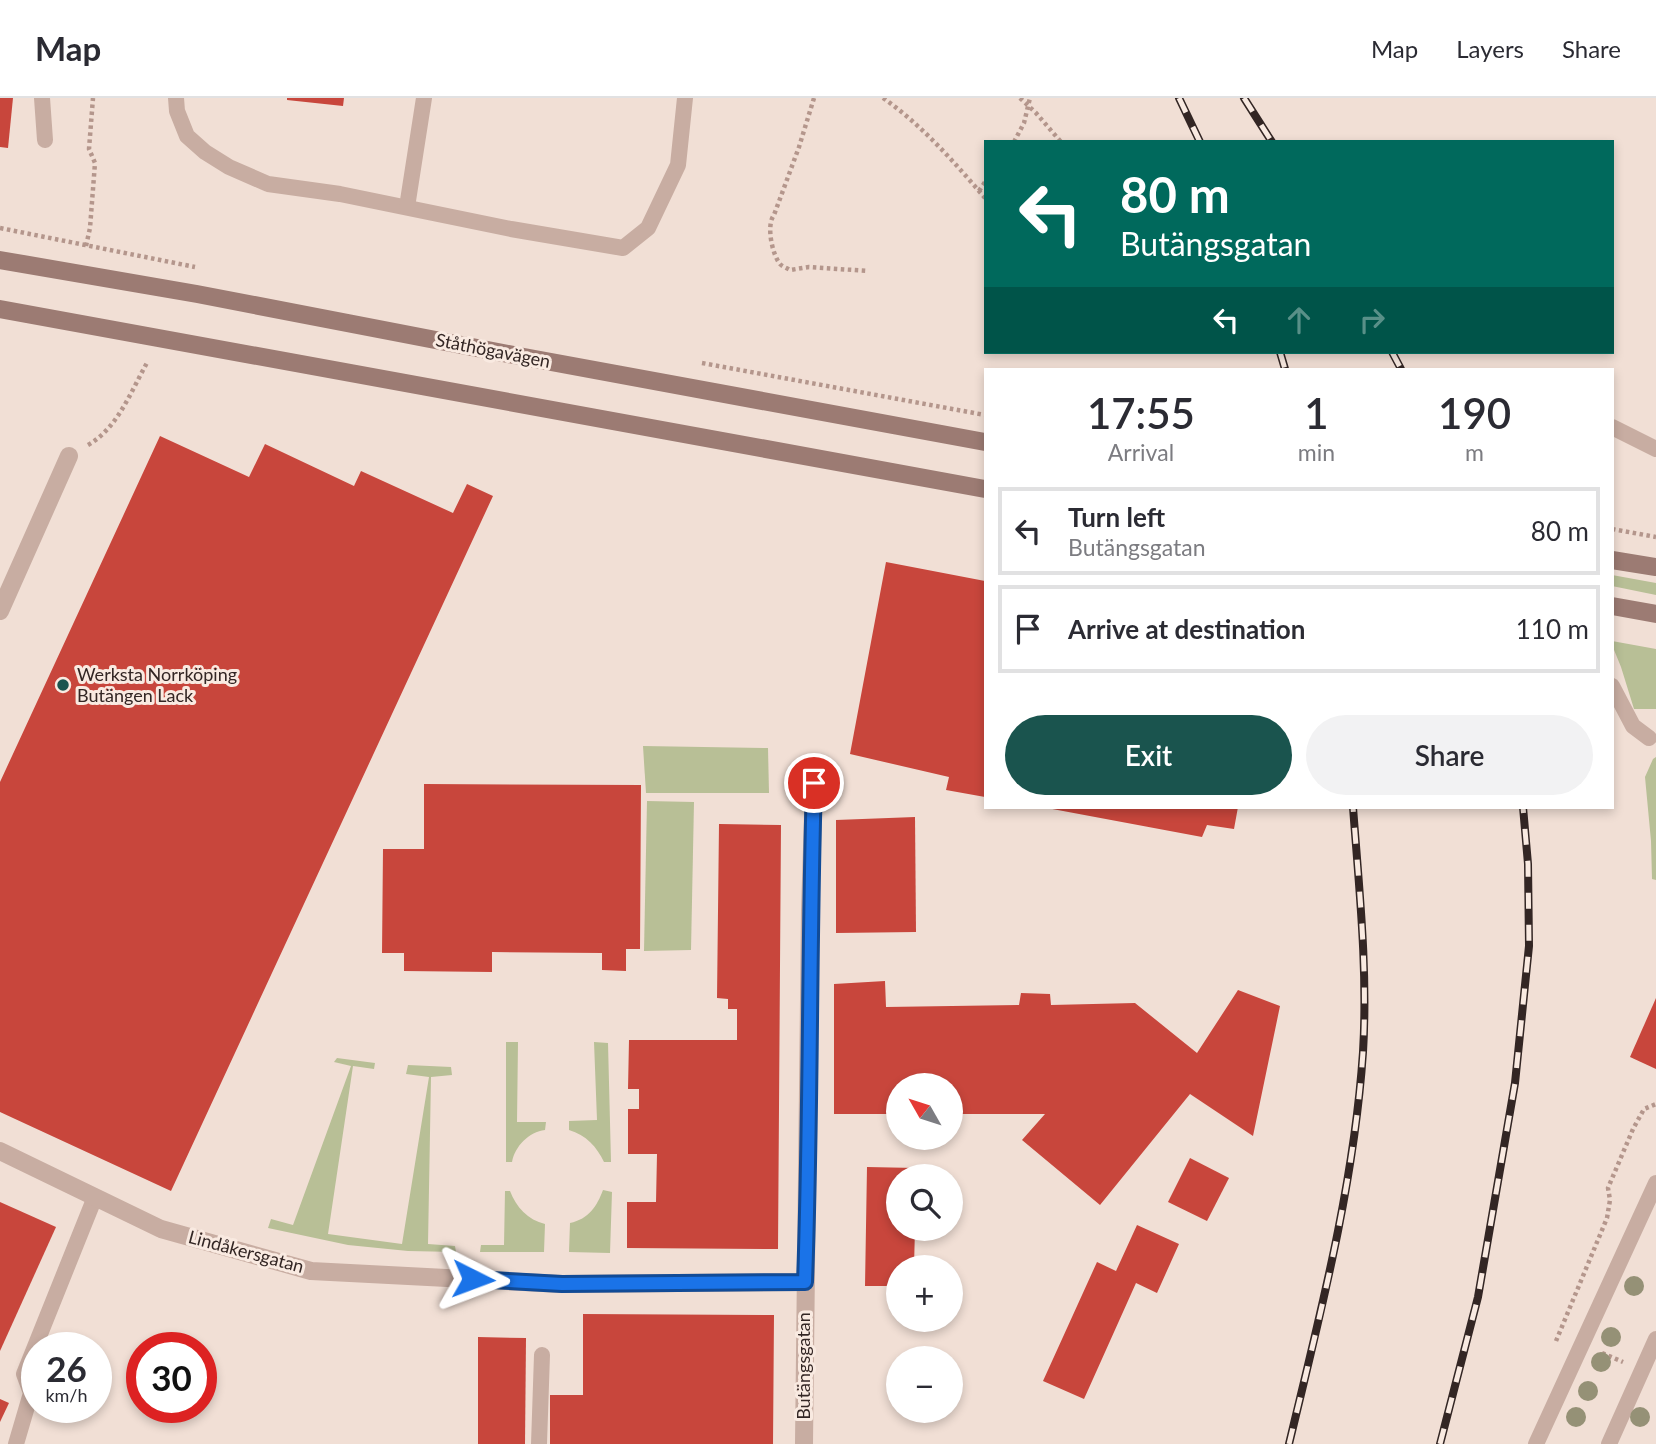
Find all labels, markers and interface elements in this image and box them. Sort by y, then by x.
text: Map [35,28,101,68]
text: Map [1371,34,1418,63]
text: Layers [1456,34,1524,63]
text: Share [1562,34,1621,63]
text: 80 m [1120,165,1230,223]
icon: left [1005,168,1096,259]
text: Butängsgatan [1120,224,1311,263]
icon: left [1207,301,1245,339]
icon: ahead [1280,301,1318,339]
icon: right [1353,301,1391,339]
street label: Ståthögavägen [434,328,552,372]
text: 17:55 [1087,388,1195,438]
text: 1 [1304,388,1329,438]
text: 190 [1438,388,1511,438]
text: Arrival [1108,438,1174,466]
text: min [1298,438,1335,466]
text: m [1465,438,1484,466]
text: Turn left [1068,501,1165,533]
icon: left [1009,512,1047,550]
text: 80 m [1531,515,1589,547]
text: Butängsgatan [1068,533,1206,561]
icon: arrive [1009,610,1047,648]
text: Arrive at destination [1068,613,1305,645]
text: 110 m [1516,613,1589,645]
place label: Werksta Norrköping Butängen Lack [77,663,237,706]
marker: Werksta Norrköping Butängen Lack [55,677,71,693]
button: Exit [1005,715,1292,795]
button: Share [1306,715,1593,795]
pin [784,753,844,813]
icon: arrive [795,764,833,802]
north arrow [886,1073,962,1150]
map controls [886,1073,963,1423]
button: search [886,1164,963,1241]
street label: Lindåkersgatan [186,1225,306,1277]
position arrow [436,1242,510,1316]
button: + [886,1255,963,1332]
street label: Butängsgatan [792,1312,814,1420]
speed limit sign: 30 [126,1332,217,1423]
button: − [886,1346,963,1423]
text: 26 [46,1347,87,1389]
text: km/h [45,1384,88,1406]

